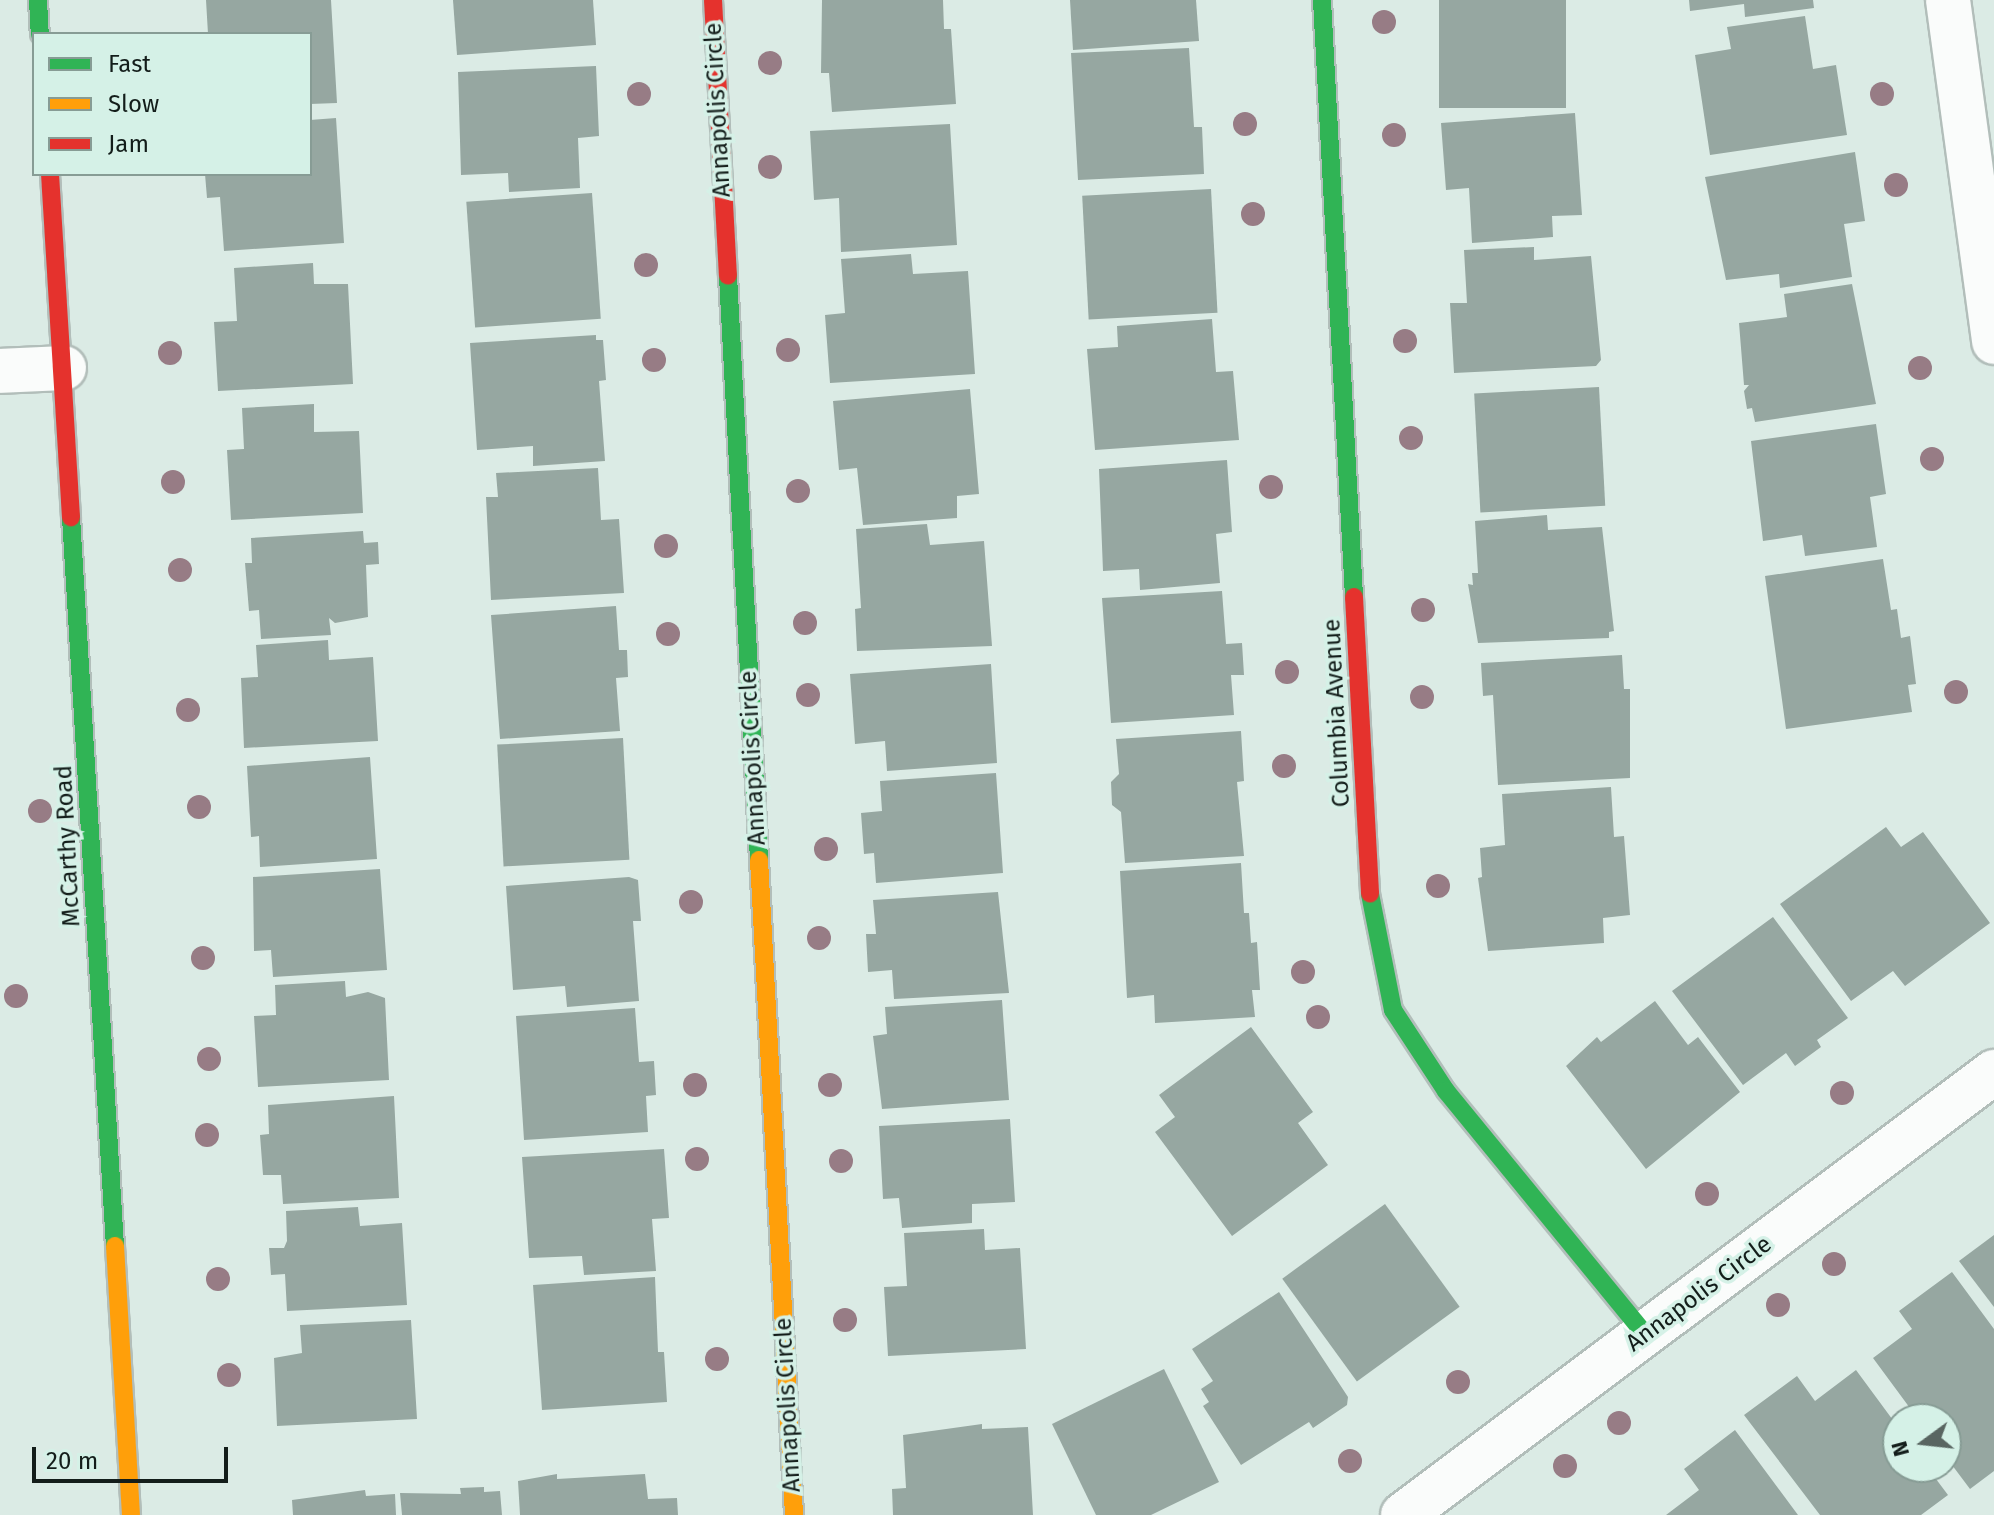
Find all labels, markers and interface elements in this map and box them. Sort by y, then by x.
street label: Annapolis Circle [699,22,737,198]
legend [32,32,312,176]
text: Fast [108,50,151,78]
text: Slow [108,90,159,118]
text: Jam [108,130,149,158]
street label: Columbia Avenue [1318,618,1356,808]
street label: Annapolis Circle [734,670,772,846]
street label: McCarthy Road [49,764,87,928]
street label: Annapolis Circle [1621,1230,1777,1358]
street label: Annapolis Circle [769,1317,807,1493]
north arrow [1882,1403,1962,1483]
scale bar [36,1431,232,1481]
text: N [1885,1438,1915,1459]
text: 20 m [46,1447,98,1475]

